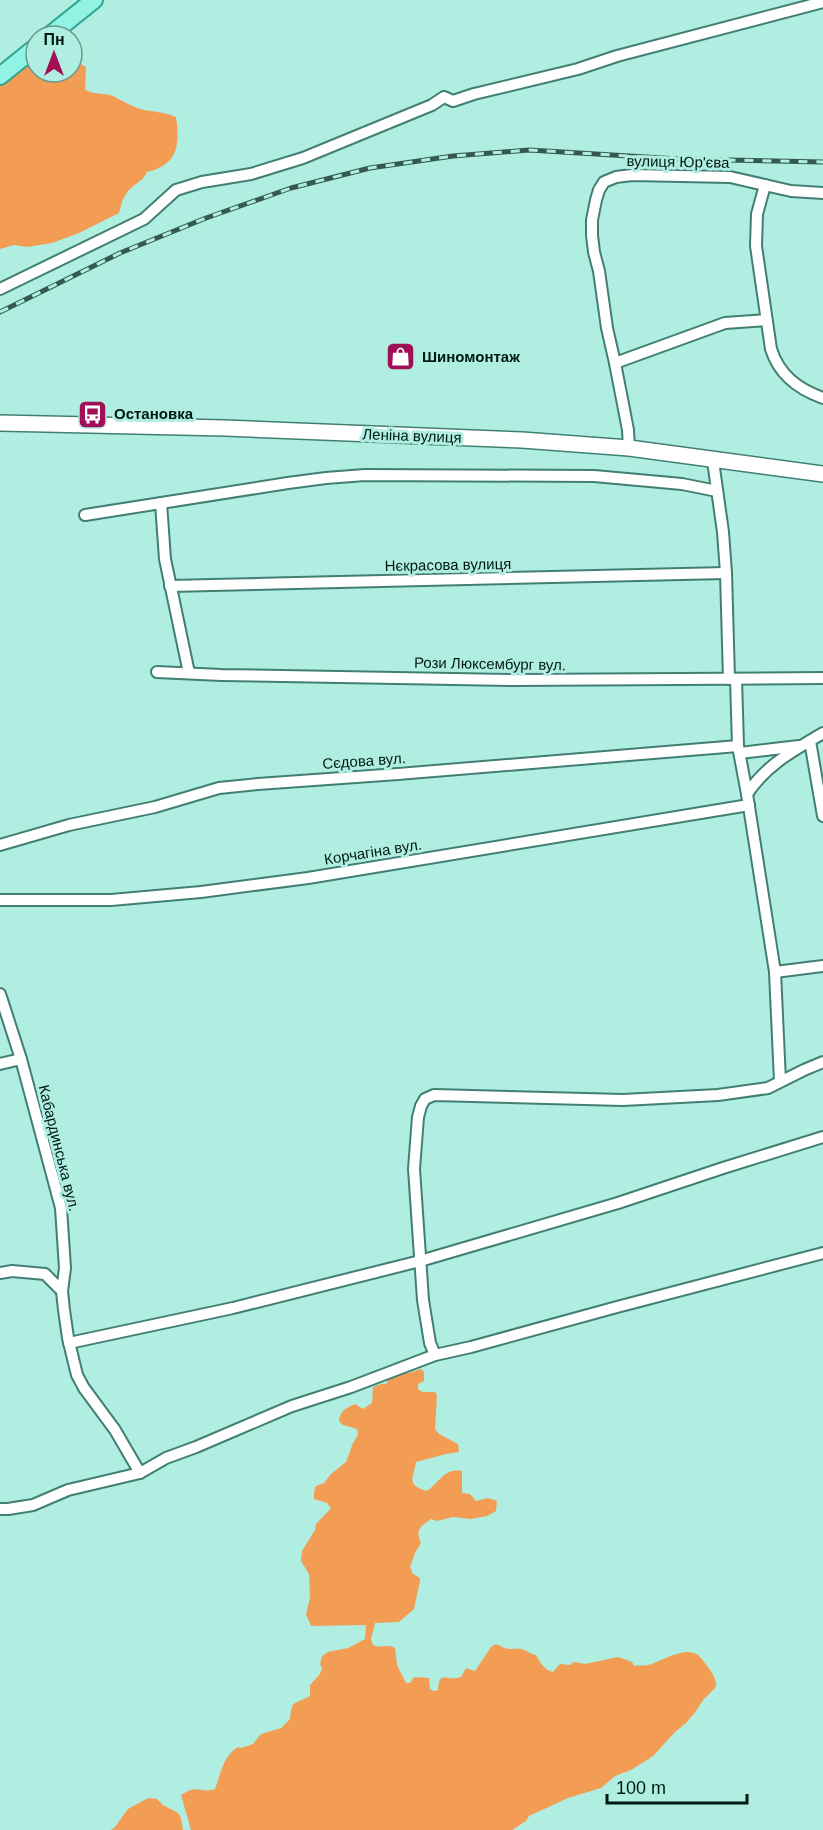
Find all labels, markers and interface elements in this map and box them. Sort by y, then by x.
north arrow [24,24,84,84]
text: Пн [43,31,65,48]
street label: вулиця Юр'єва [626,152,730,171]
shop icon: Шиномонтаж [385,341,417,373]
place label: Шиномонтаж [422,348,520,365]
bus stop icon: Остановка [77,398,109,430]
place label: Остановка [114,405,194,422]
street label: Леніна вулиця [362,425,462,446]
street label: Нєкрасова вулиця [384,555,511,574]
street label: Рози Люксембург вул. [414,654,566,673]
street label: Сєдова вул. [322,749,406,772]
street label: Корчагіна вул. [323,835,423,868]
street label: Кабардинська вул. [36,1083,83,1213]
scale bar [607,1767,746,1805]
text: 100 m [616,1778,666,1798]

